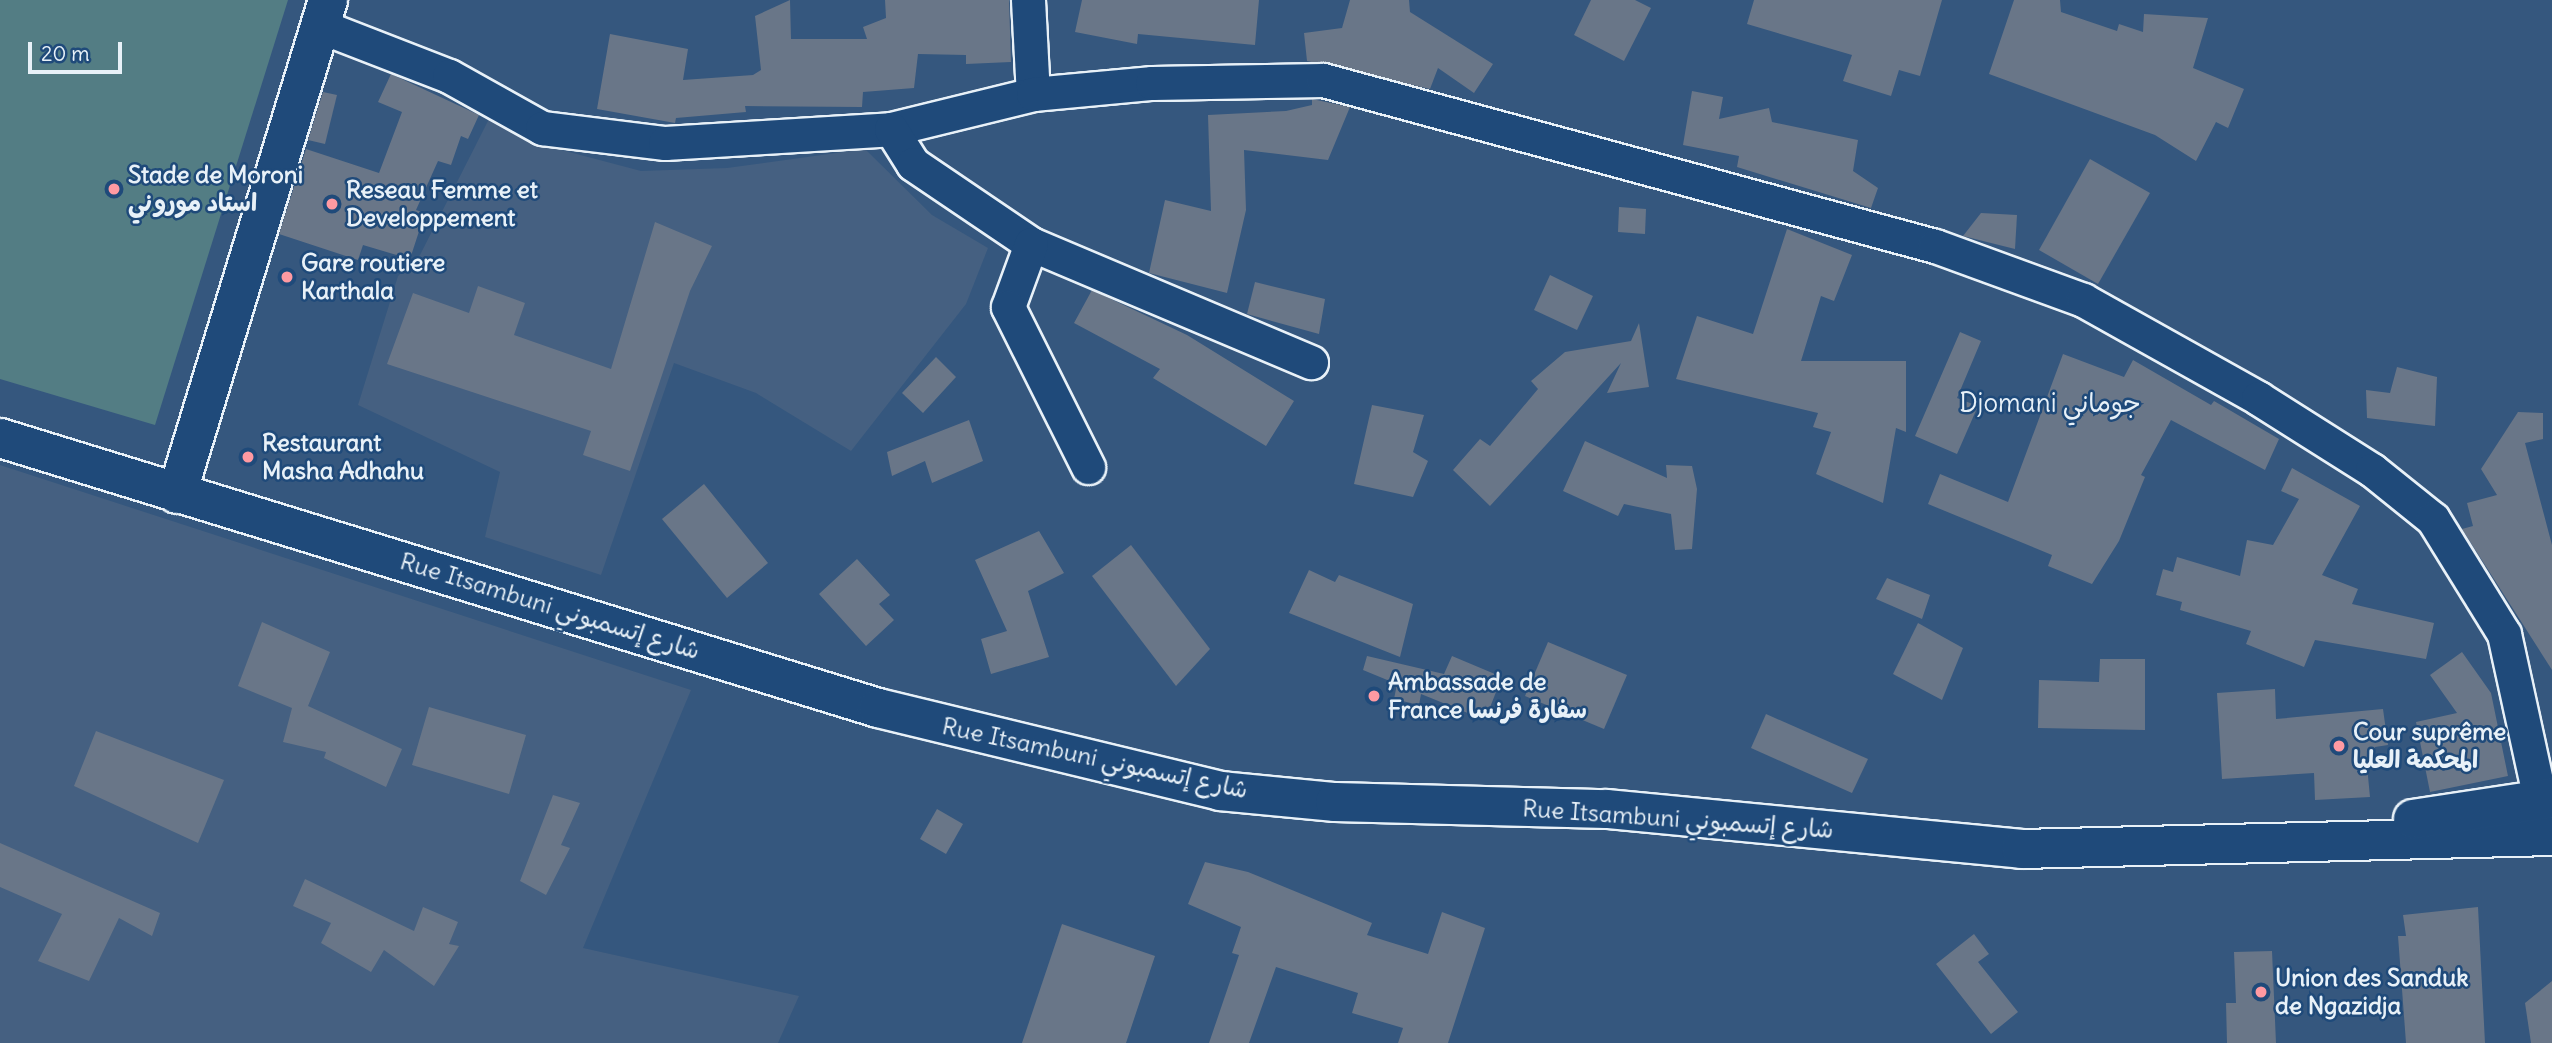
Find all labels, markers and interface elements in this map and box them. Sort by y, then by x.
scale bar [32,28,126,72]
text: 20 m [41,40,90,67]
place label: Stade de Moroni استاد موروني [128,161,303,217]
place label: Reseau Femme et Developpement [346,176,538,232]
marker: Stade de Moroni استاد موروني [106,181,122,197]
marker: Reseau Femme et Developpement [324,196,340,212]
place label: Gare routiere Karthala [301,249,445,305]
marker: Gare routiere Karthala [279,269,295,285]
district label: Djomani جوماني [1959,387,2141,419]
place label: Restaurant Masha Adhahu [262,429,424,485]
marker: Restaurant Masha Adhahu [240,449,256,465]
street label: Rue Itsambuni شارع إتسمبوني [397,547,703,665]
place label: Ambassade de France سفارة فرنسا [1388,668,1587,724]
marker: Ambassade de France سفارة فرنسا [1366,688,1382,704]
street label: Rue Itsambuni شارع إتسمبوني [939,711,1251,805]
place label: Cour suprême المحكمة العليا [2353,718,2506,774]
marker: Cour suprême المحكمة العليا [2331,738,2347,754]
street label: Rue Itsambuni شارع إتسمبوني [1521,794,1835,844]
place label: Union des Sanduk de Ngazidja [2275,964,2468,1020]
marker: Union des Sanduk de Ngazidja [2253,984,2269,1000]

